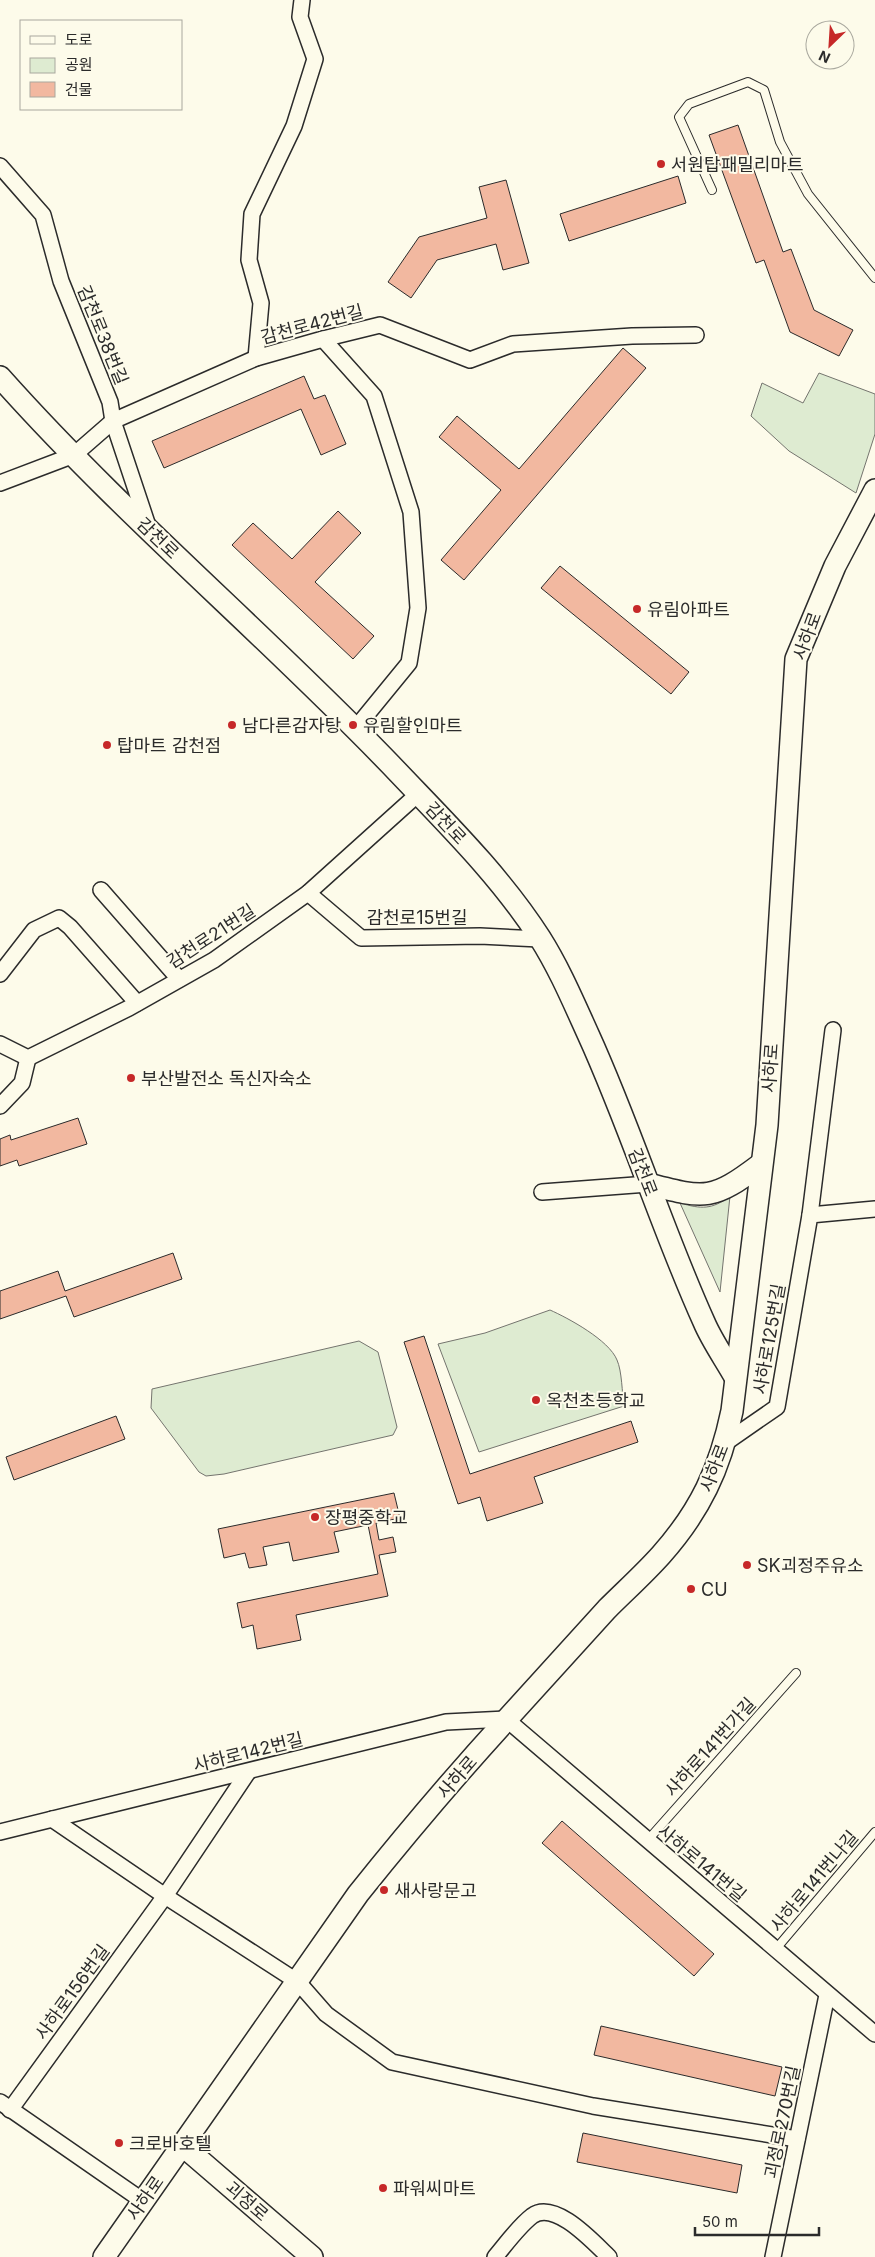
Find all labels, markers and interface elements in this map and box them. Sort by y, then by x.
legend [20,20,182,110]
north arrow [805,20,855,70]
text: 도로 [65,30,93,49]
text: N [816,47,833,67]
text: 공원 [65,55,93,74]
text: 건물 [65,80,93,99]
place label: 서원탑패밀리마트 [671,154,803,175]
marker: 서원탑패밀리마트 [655,158,667,170]
street label: 감천로38번길 [74,282,132,388]
street label: 감천로42번길 [258,300,366,348]
street label: 감천로 [133,513,183,563]
place label: 유림아파트 [647,599,730,620]
marker: 유림아파트 [631,603,643,615]
street label: 사하로 [789,609,825,663]
place label: 남다른감자탕 [242,715,341,736]
place label: 유림할인마트 [363,715,462,736]
marker: 남다른감자탕 [226,719,238,731]
marker: 유림할인마트 [347,719,359,731]
place label: 탑마트 감천점 [117,735,221,756]
marker: 탑마트 감천점 [101,739,113,751]
street label: 감천로 [421,798,471,848]
street label: 감천로21번길 [163,900,259,972]
street label: 감천로15번길 [366,907,468,928]
street label: 사하로 [758,1042,782,1094]
place label: 부산발전소 독신자숙소 [141,1068,312,1089]
marker: 부산발전소 독신자숙소 [125,1072,137,1084]
street label: 감천로 [624,1145,662,1199]
street label: 사하로125번길 [749,1282,789,1396]
place label: 옥천초등학교 [546,1390,645,1411]
marker: 옥천초등학교 [530,1394,542,1406]
street label: 사하로 [695,1441,733,1495]
place label: 장평중학교 [325,1507,408,1528]
marker: 장평중학교 [309,1511,321,1523]
place label: SK괴정주유소 [757,1555,863,1576]
marker: SK괴정주유소 [741,1559,753,1571]
place label: CU [701,1579,728,1600]
marker: CU [685,1583,697,1595]
street label: 사하로141번가길 [660,1693,760,1801]
street label: 사하로142번길 [191,1728,305,1776]
street label: 사하로 [433,1751,481,1803]
street label: 사하로141번길 [654,1820,750,1906]
street label: 사하로141번나길 [766,1826,862,1936]
place label: 새사랑문고 [394,1880,477,1901]
marker: 새사랑문고 [378,1884,390,1896]
street label: 사하로156번길 [31,1940,113,2044]
street label: 괴정로270번길 [760,2064,804,2180]
place label: 크로바호텔 [129,2133,212,2154]
marker: 크로바호텔 [113,2137,125,2149]
street label: 사하로 [122,2172,168,2224]
street label: 괴정로 [221,2177,273,2225]
place label: 파워씨마트 [393,2178,476,2199]
marker: 파워씨마트 [377,2182,389,2194]
scale bar [695,2204,819,2236]
text: 50 m [702,2212,738,2231]

